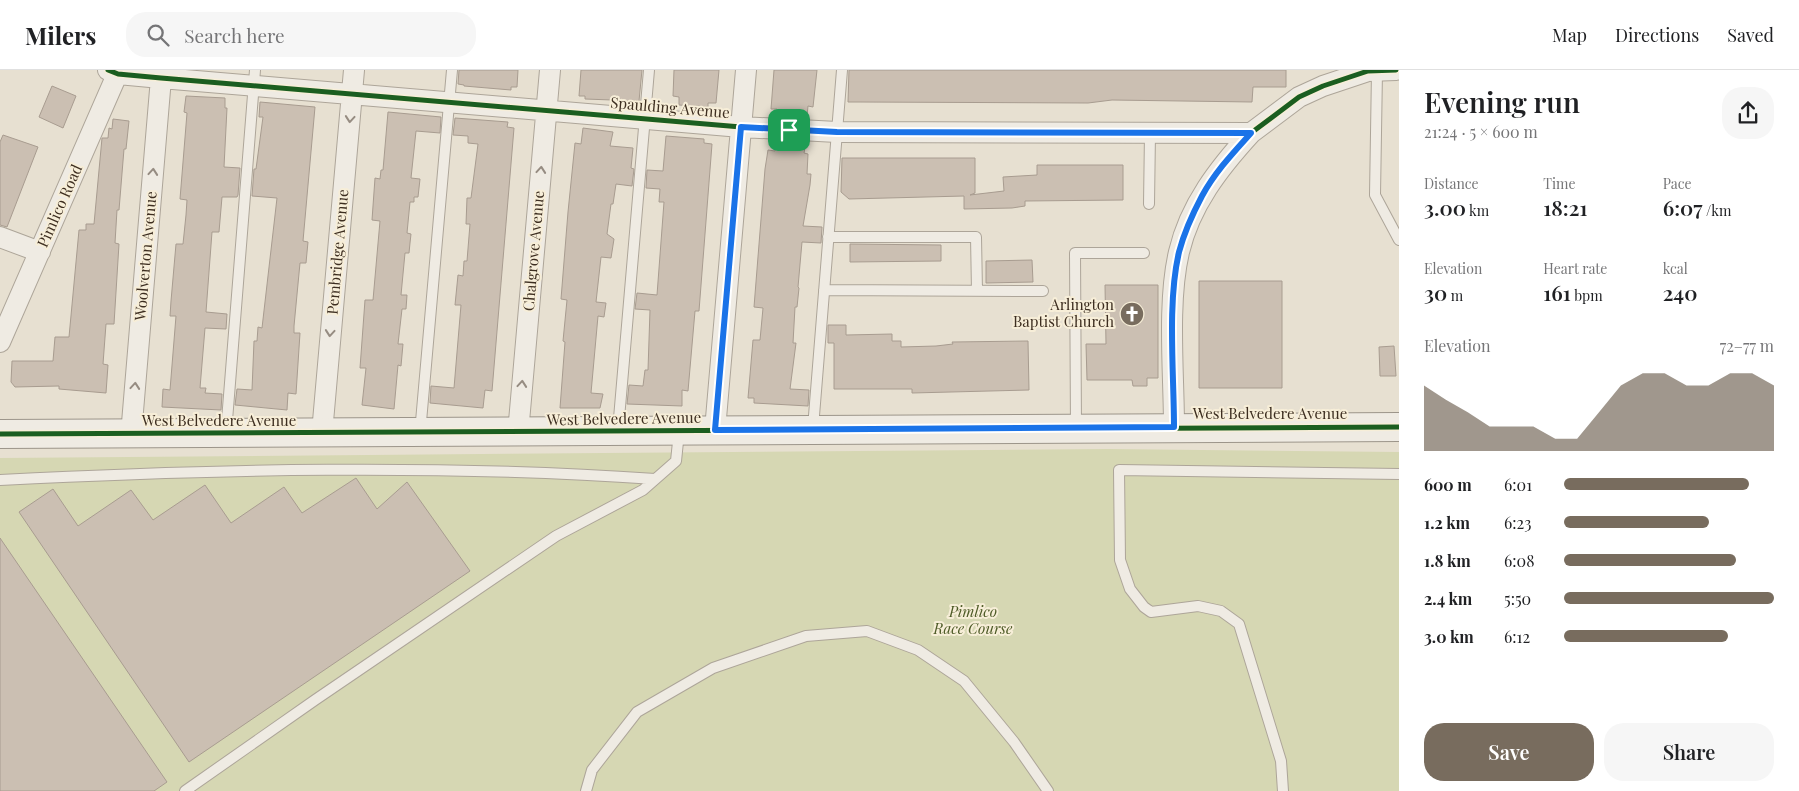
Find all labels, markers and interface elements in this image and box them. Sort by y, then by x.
search box [126,12,476,57]
text: Milers [25,19,96,51]
icon: search [144,21,172,49]
text: Search here [184,22,285,48]
text: Map [1552,23,1587,47]
text: Directions [1615,23,1699,47]
text: Saved [1727,23,1774,47]
text: Evening run [1424,83,1580,120]
button: share [1722,87,1774,139]
street label: Spaulding Avenue [610,92,731,122]
pin [768,109,810,151]
one-way arrow [344,115,355,123]
icon: arrive [775,116,803,144]
text: 21:24 · 5 × 600 m [1424,121,1538,142]
street label: Pimlico Road [32,161,86,250]
one-way arrow [535,166,546,174]
one-way arrow [148,167,159,175]
text: Distance [1424,174,1479,193]
text: Time [1543,174,1576,193]
text: Pace [1663,174,1692,193]
street label: Pembridge Avenue [322,188,352,315]
street label: Woolverton Avenue [129,190,161,322]
street label: Chalgrove Avenue [518,190,548,312]
text: 3.00 [1424,193,1466,221]
text: 18:21 [1543,193,1587,221]
text: 6:07 [1663,193,1703,221]
text: km [1466,201,1489,220]
text: /km [1703,201,1731,220]
text: Elevation [1424,259,1482,278]
text: Heart rate [1543,259,1607,278]
text: kcal [1663,259,1688,278]
text: 30 [1424,278,1447,306]
text: 161 [1543,278,1571,306]
text: 240 [1663,278,1697,306]
text: m [1447,286,1463,305]
text: bpm [1571,286,1603,305]
place label: Arlington Baptist Church [1013,294,1114,331]
church icon: Arlington Baptist Church [1119,301,1145,327]
one-way arrow [325,329,336,337]
text: Elevation [1424,335,1491,356]
text: 72–77 m [1720,335,1774,356]
one-way arrow [517,380,528,388]
one-way arrow [130,382,141,390]
street label: West Belvedere Avenue [1192,403,1347,423]
street label: West Belvedere Avenue [545,407,701,429]
street label: West Belvedere Avenue [141,410,296,430]
text: 600 m [1424,474,1472,495]
text: 6:01 [1504,474,1532,495]
text: 1.2 km [1424,512,1470,533]
text: 6:23 [1504,512,1531,533]
text: 1.8 km [1424,550,1471,571]
text: 6:08 [1504,550,1534,571]
text: 2.4 km [1424,588,1472,609]
text: 5:50 [1504,588,1531,609]
park label: Pimlico Race Course [933,601,1013,638]
text: 3.0 km [1424,626,1474,647]
text: 6:12 [1504,626,1530,647]
button: Save [1424,723,1594,781]
button: Share [1604,723,1774,781]

